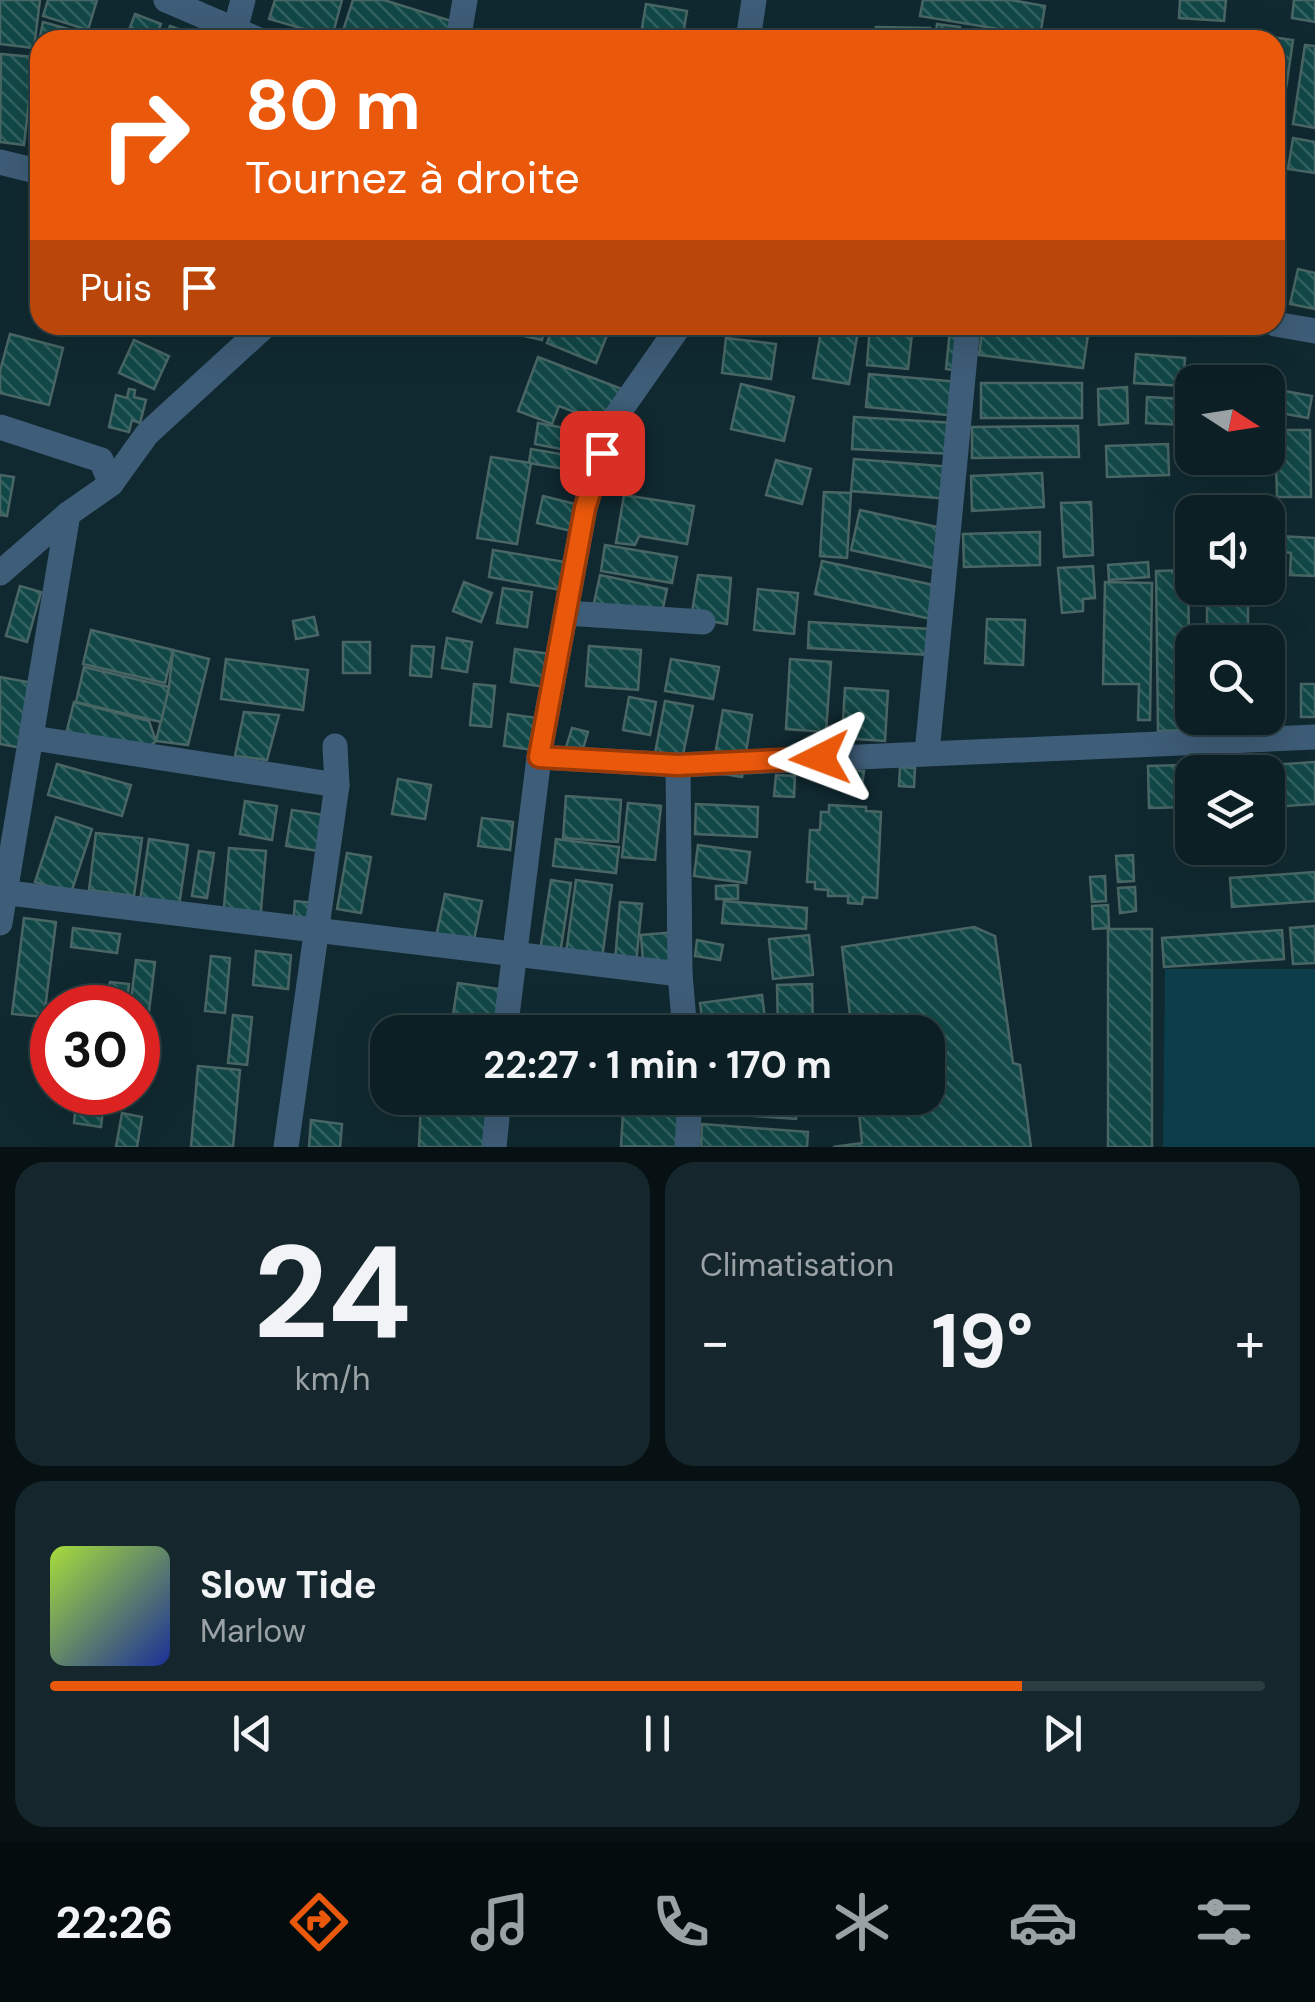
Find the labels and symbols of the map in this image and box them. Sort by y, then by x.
north arrow [1175,365,1285,475]
pin [560,411,645,496]
position arrow [768,706,872,810]
speed limit sign: 30 [30,985,160,1115]

